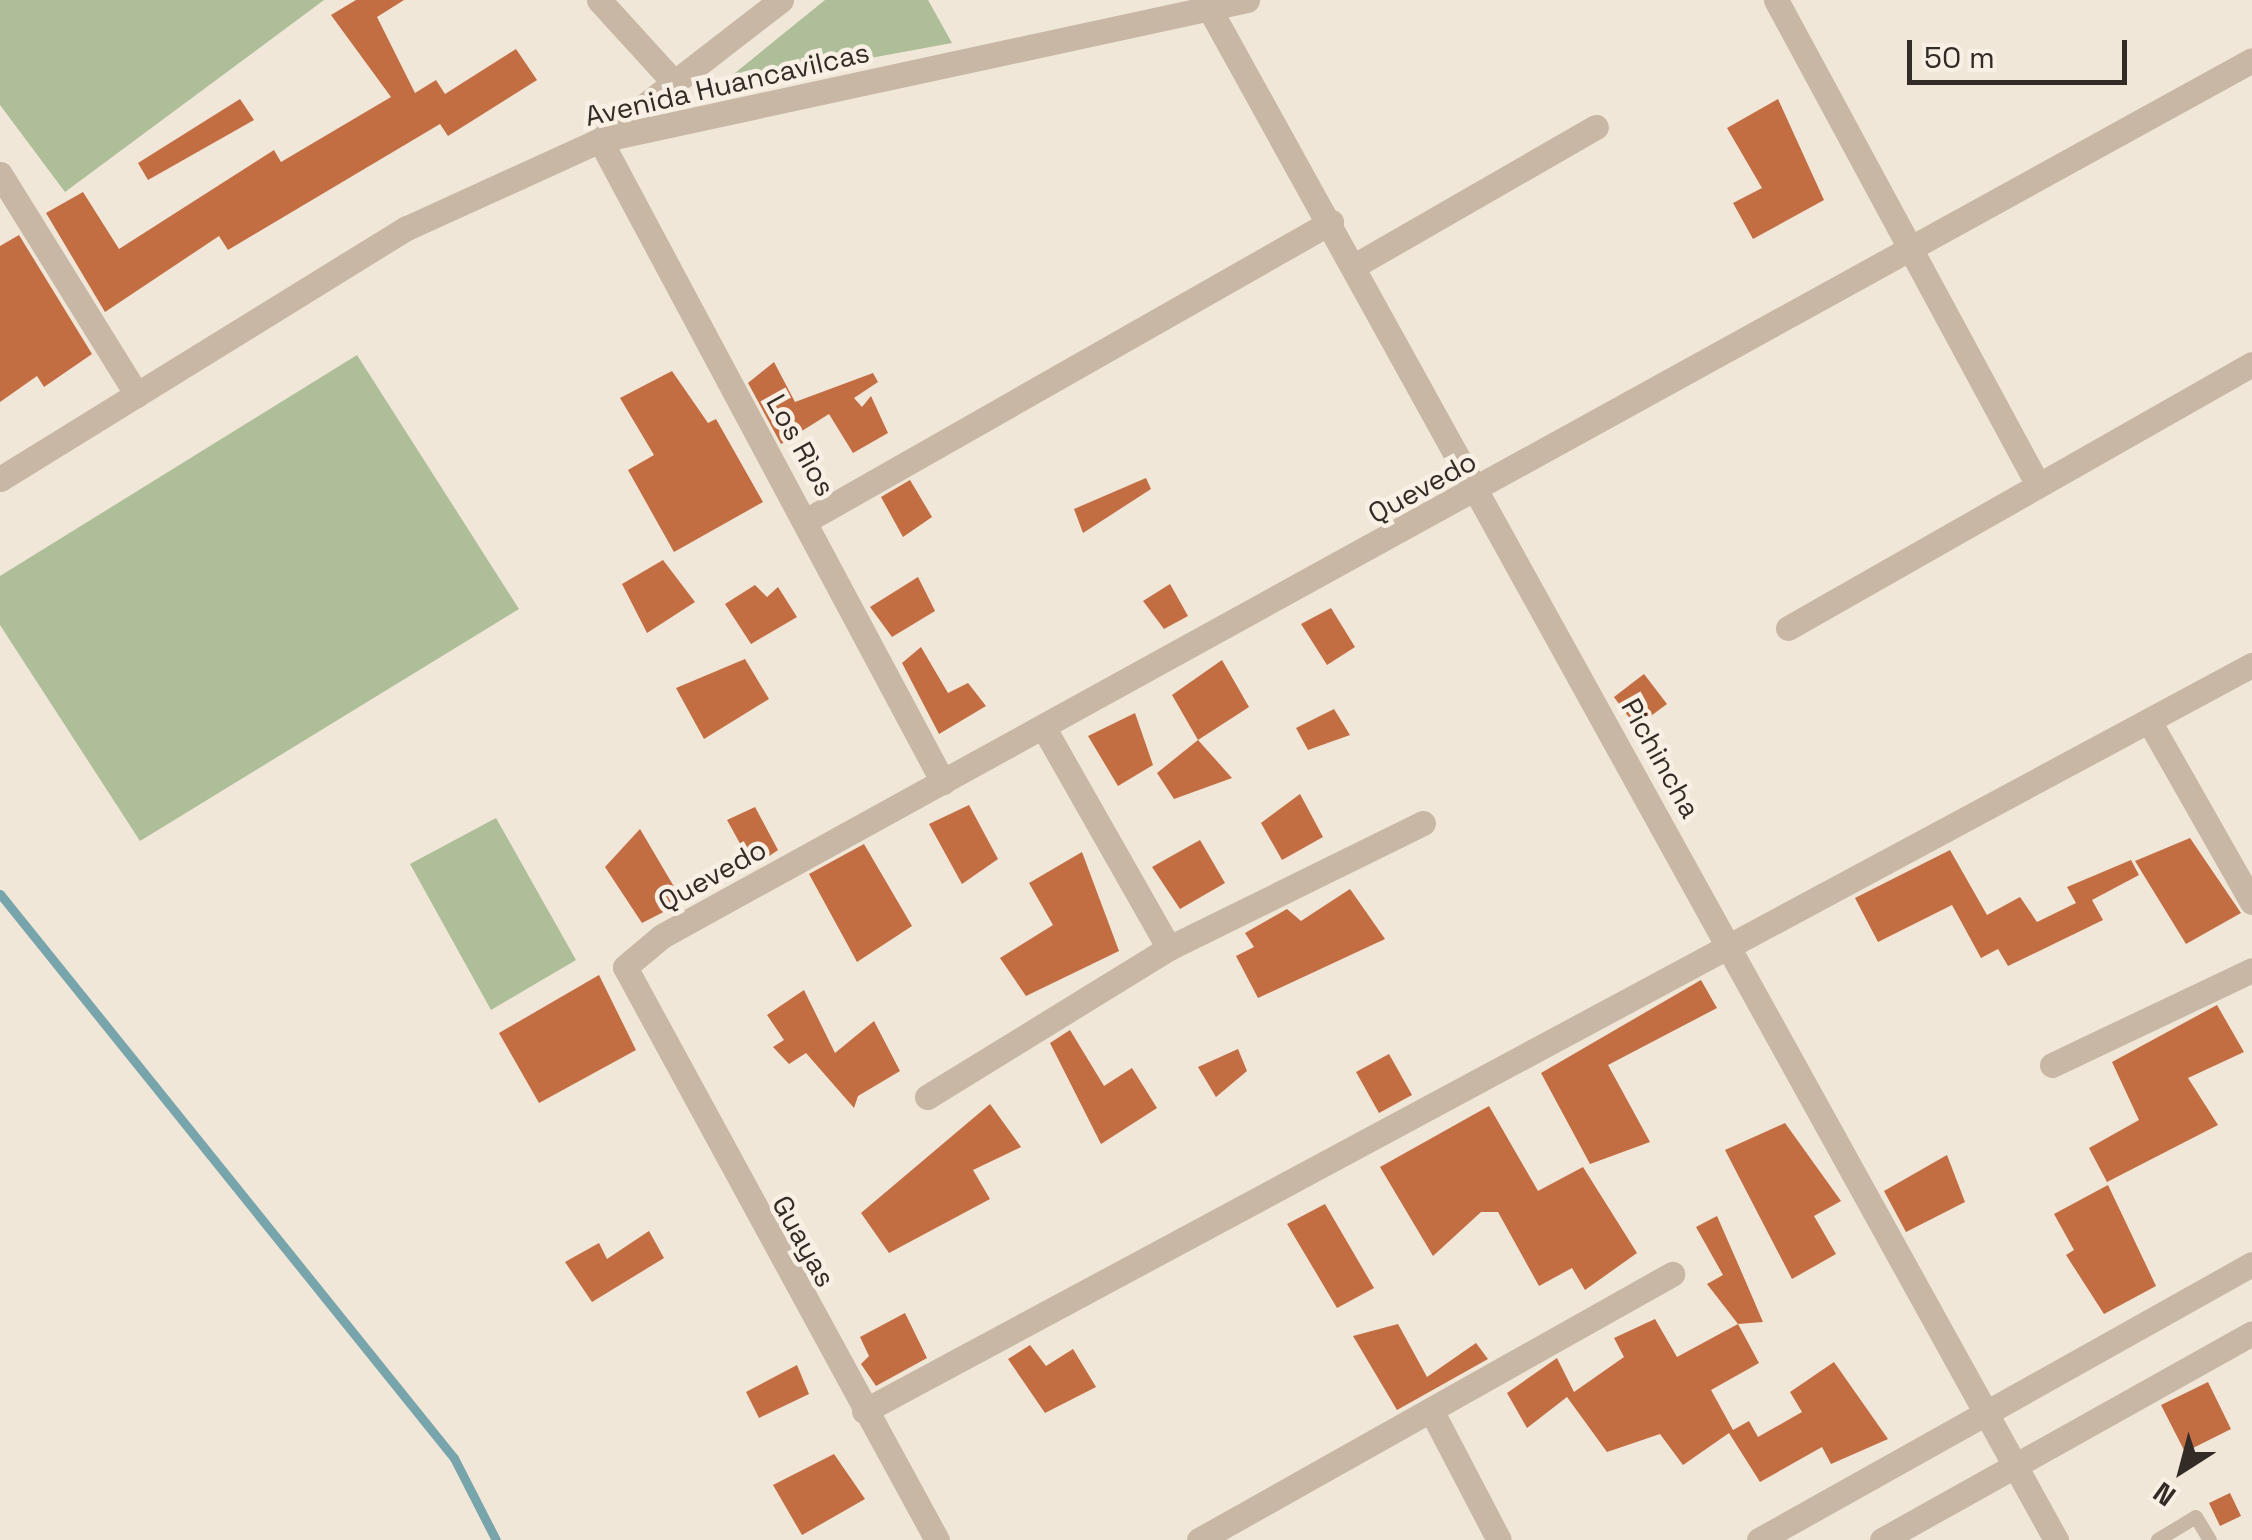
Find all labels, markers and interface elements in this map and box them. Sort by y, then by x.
scale bar [1912,20,2132,82]
street label: Avenida Huancavilcas [582,35,872,133]
text: 50 m [1924,38,1995,77]
street label: Los Rìos [759,388,843,502]
street label: Quevedo [1362,444,1482,530]
street label: Pichincha [1614,692,1708,824]
street label: Quevedo [652,832,772,918]
street label: Guayas [765,1189,843,1293]
north arrow [2132,1420,2232,1520]
text: N [2146,1474,2183,1514]

